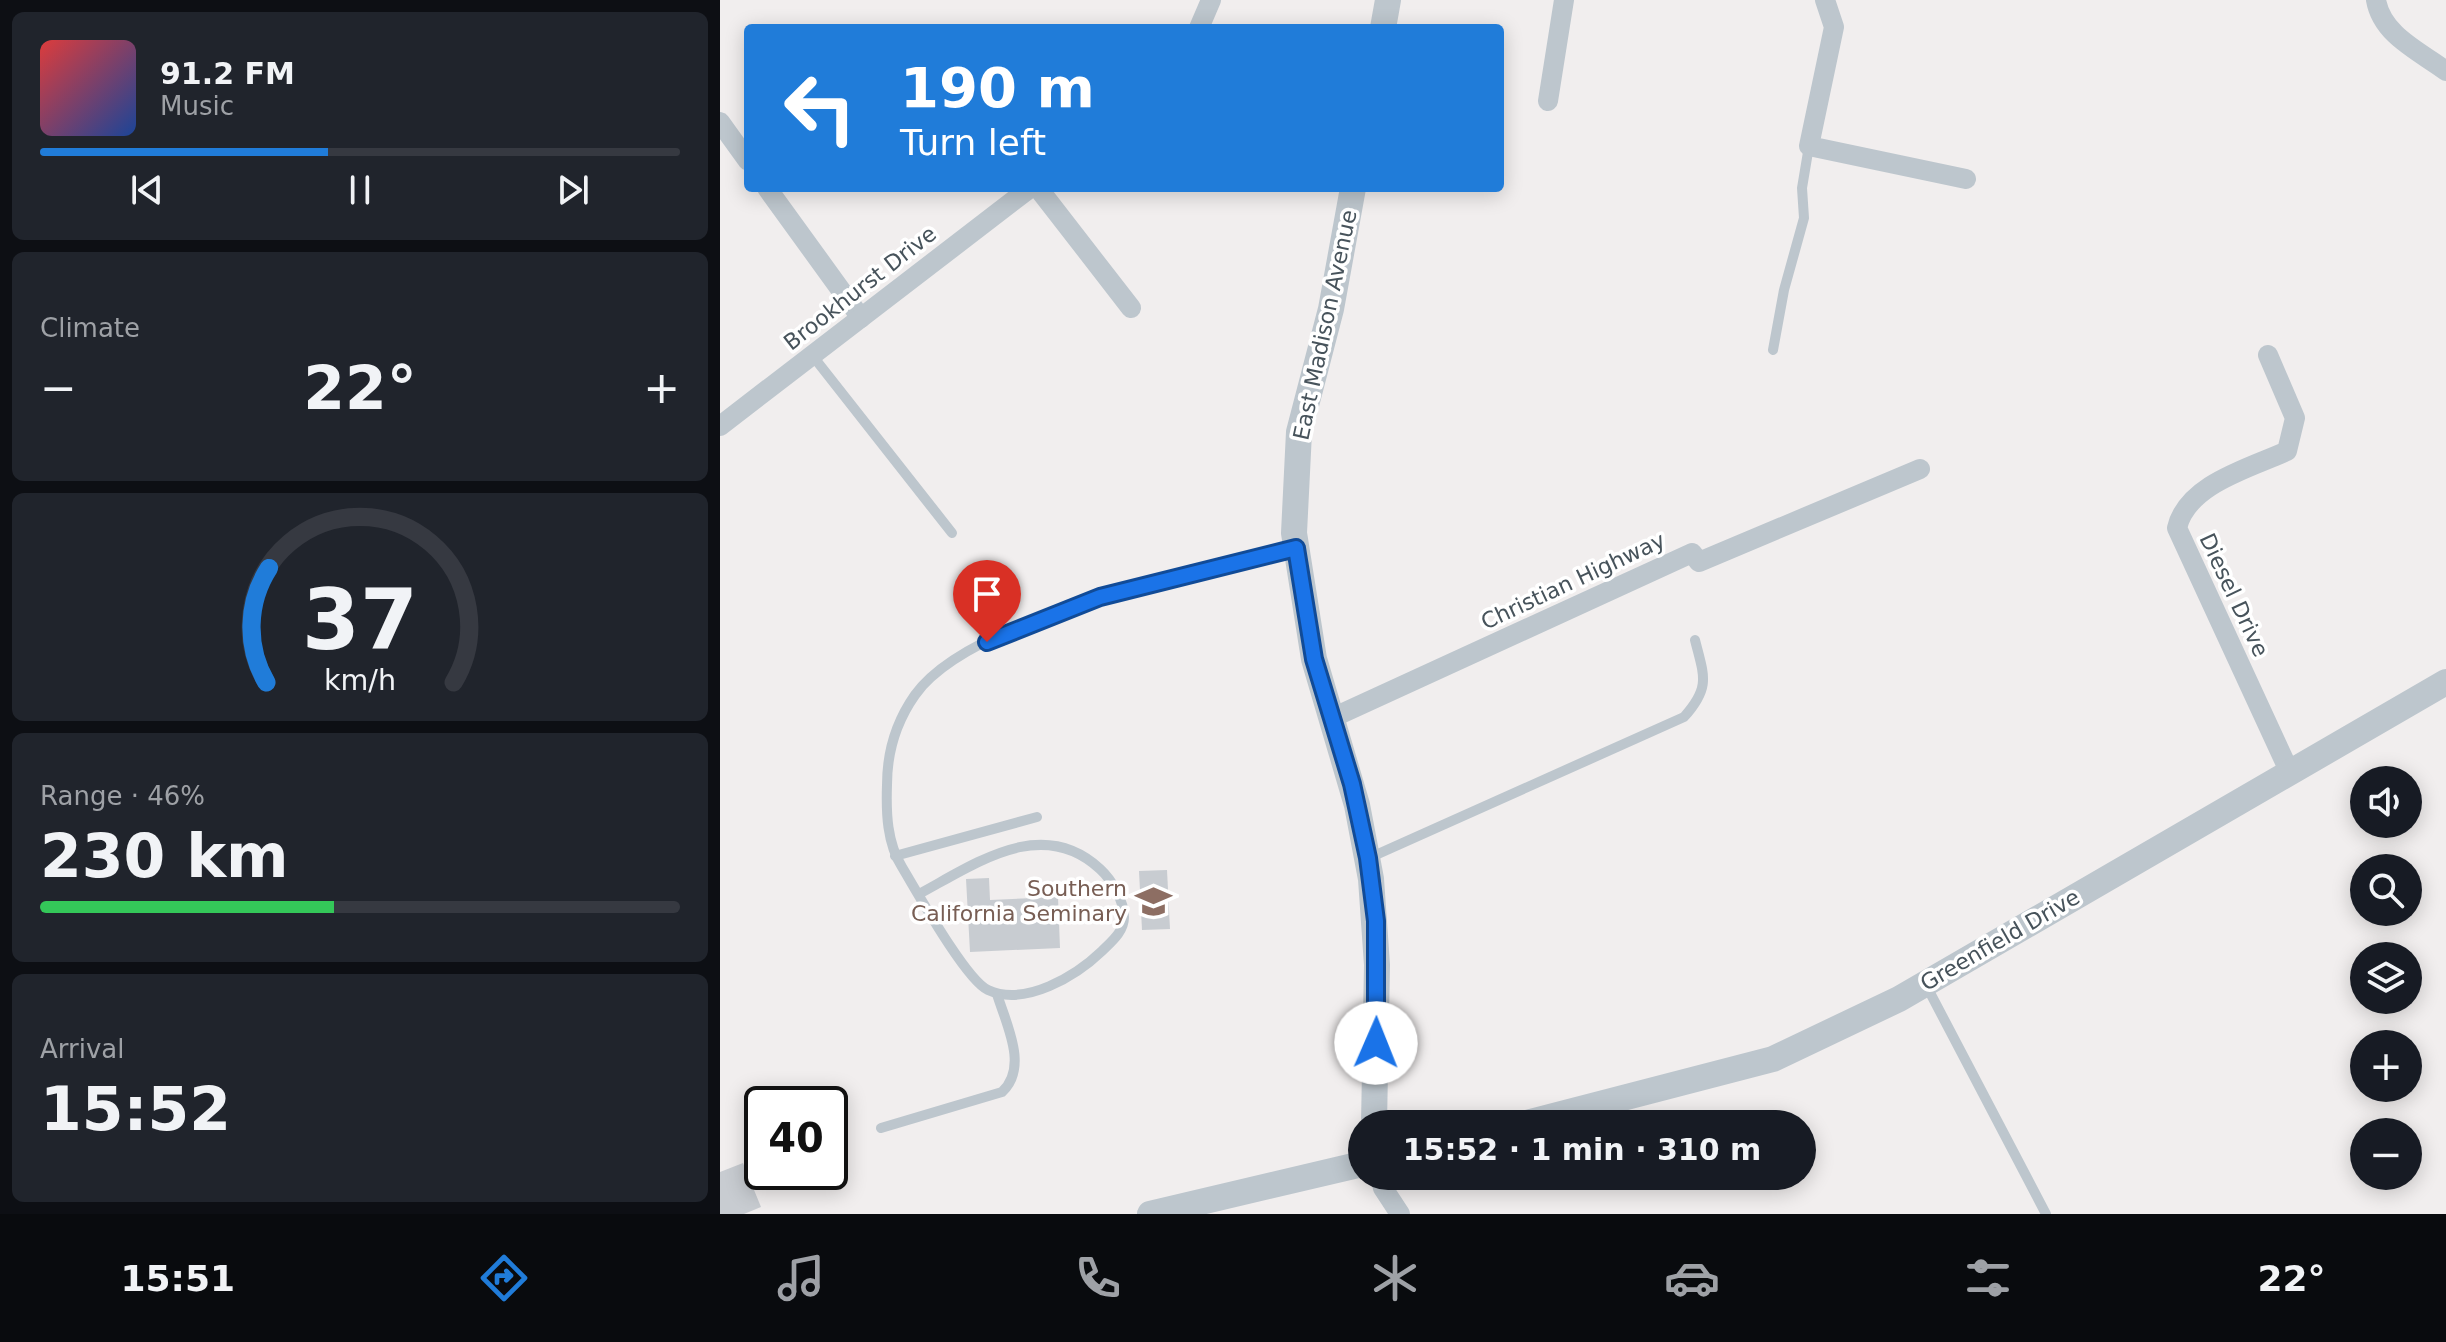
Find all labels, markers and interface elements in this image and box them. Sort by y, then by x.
text: 190 m [900,55,1095,120]
text: 91.2 FM [160,56,295,91]
icon: left [768,56,872,160]
text: Music [160,91,234,121]
text: Turn left [900,122,1046,163]
icon: previous [125,168,169,212]
icon: pause [338,168,382,212]
icon: next [551,168,595,212]
street label: East Madison Avenue [1288,208,1362,442]
street label: Brookhurst Drive [779,221,941,355]
text: Climate [40,313,140,343]
text: 22° [303,353,417,423]
text: − [40,362,77,413]
text: + [643,362,680,413]
street label: Christian Highway [1477,527,1669,635]
street label: Diesel Drive [2194,529,2274,661]
pin [953,560,1021,642]
text: 37 [302,572,418,669]
icon: arrive [965,572,1009,616]
text: km/h [324,663,396,697]
map controls [2350,766,2422,1190]
button: sound [2350,766,2422,838]
text: Range · 46% [40,781,205,811]
text: 230 km [40,821,289,891]
button: search [2350,854,2422,926]
place label: Southern California Seminary [911,876,1127,926]
school or university icon: Southern California Seminary [1134,882,1172,920]
street label: Greenfield Drive [1916,884,2084,996]
button: layers [2350,942,2422,1014]
position arrow [1334,1001,1418,1085]
button: + [2350,1030,2422,1102]
text: Arrival [40,1034,124,1064]
text: 15:52 [40,1074,231,1144]
speed limit sign: 40 [744,1086,848,1190]
button: − [2350,1118,2422,1190]
text: 15:52 · 1 min · 310 m [1403,1132,1761,1167]
icon: directions [476,1250,532,1306]
icon: music [773,1250,829,1306]
icon: phone [1070,1250,1126,1306]
icon: climate [1367,1250,1423,1306]
icon: car [1664,1250,1720,1306]
icon: filters [1960,1250,2016,1306]
text: 15:51 [120,1258,235,1299]
text: 22° [2257,1258,2326,1299]

